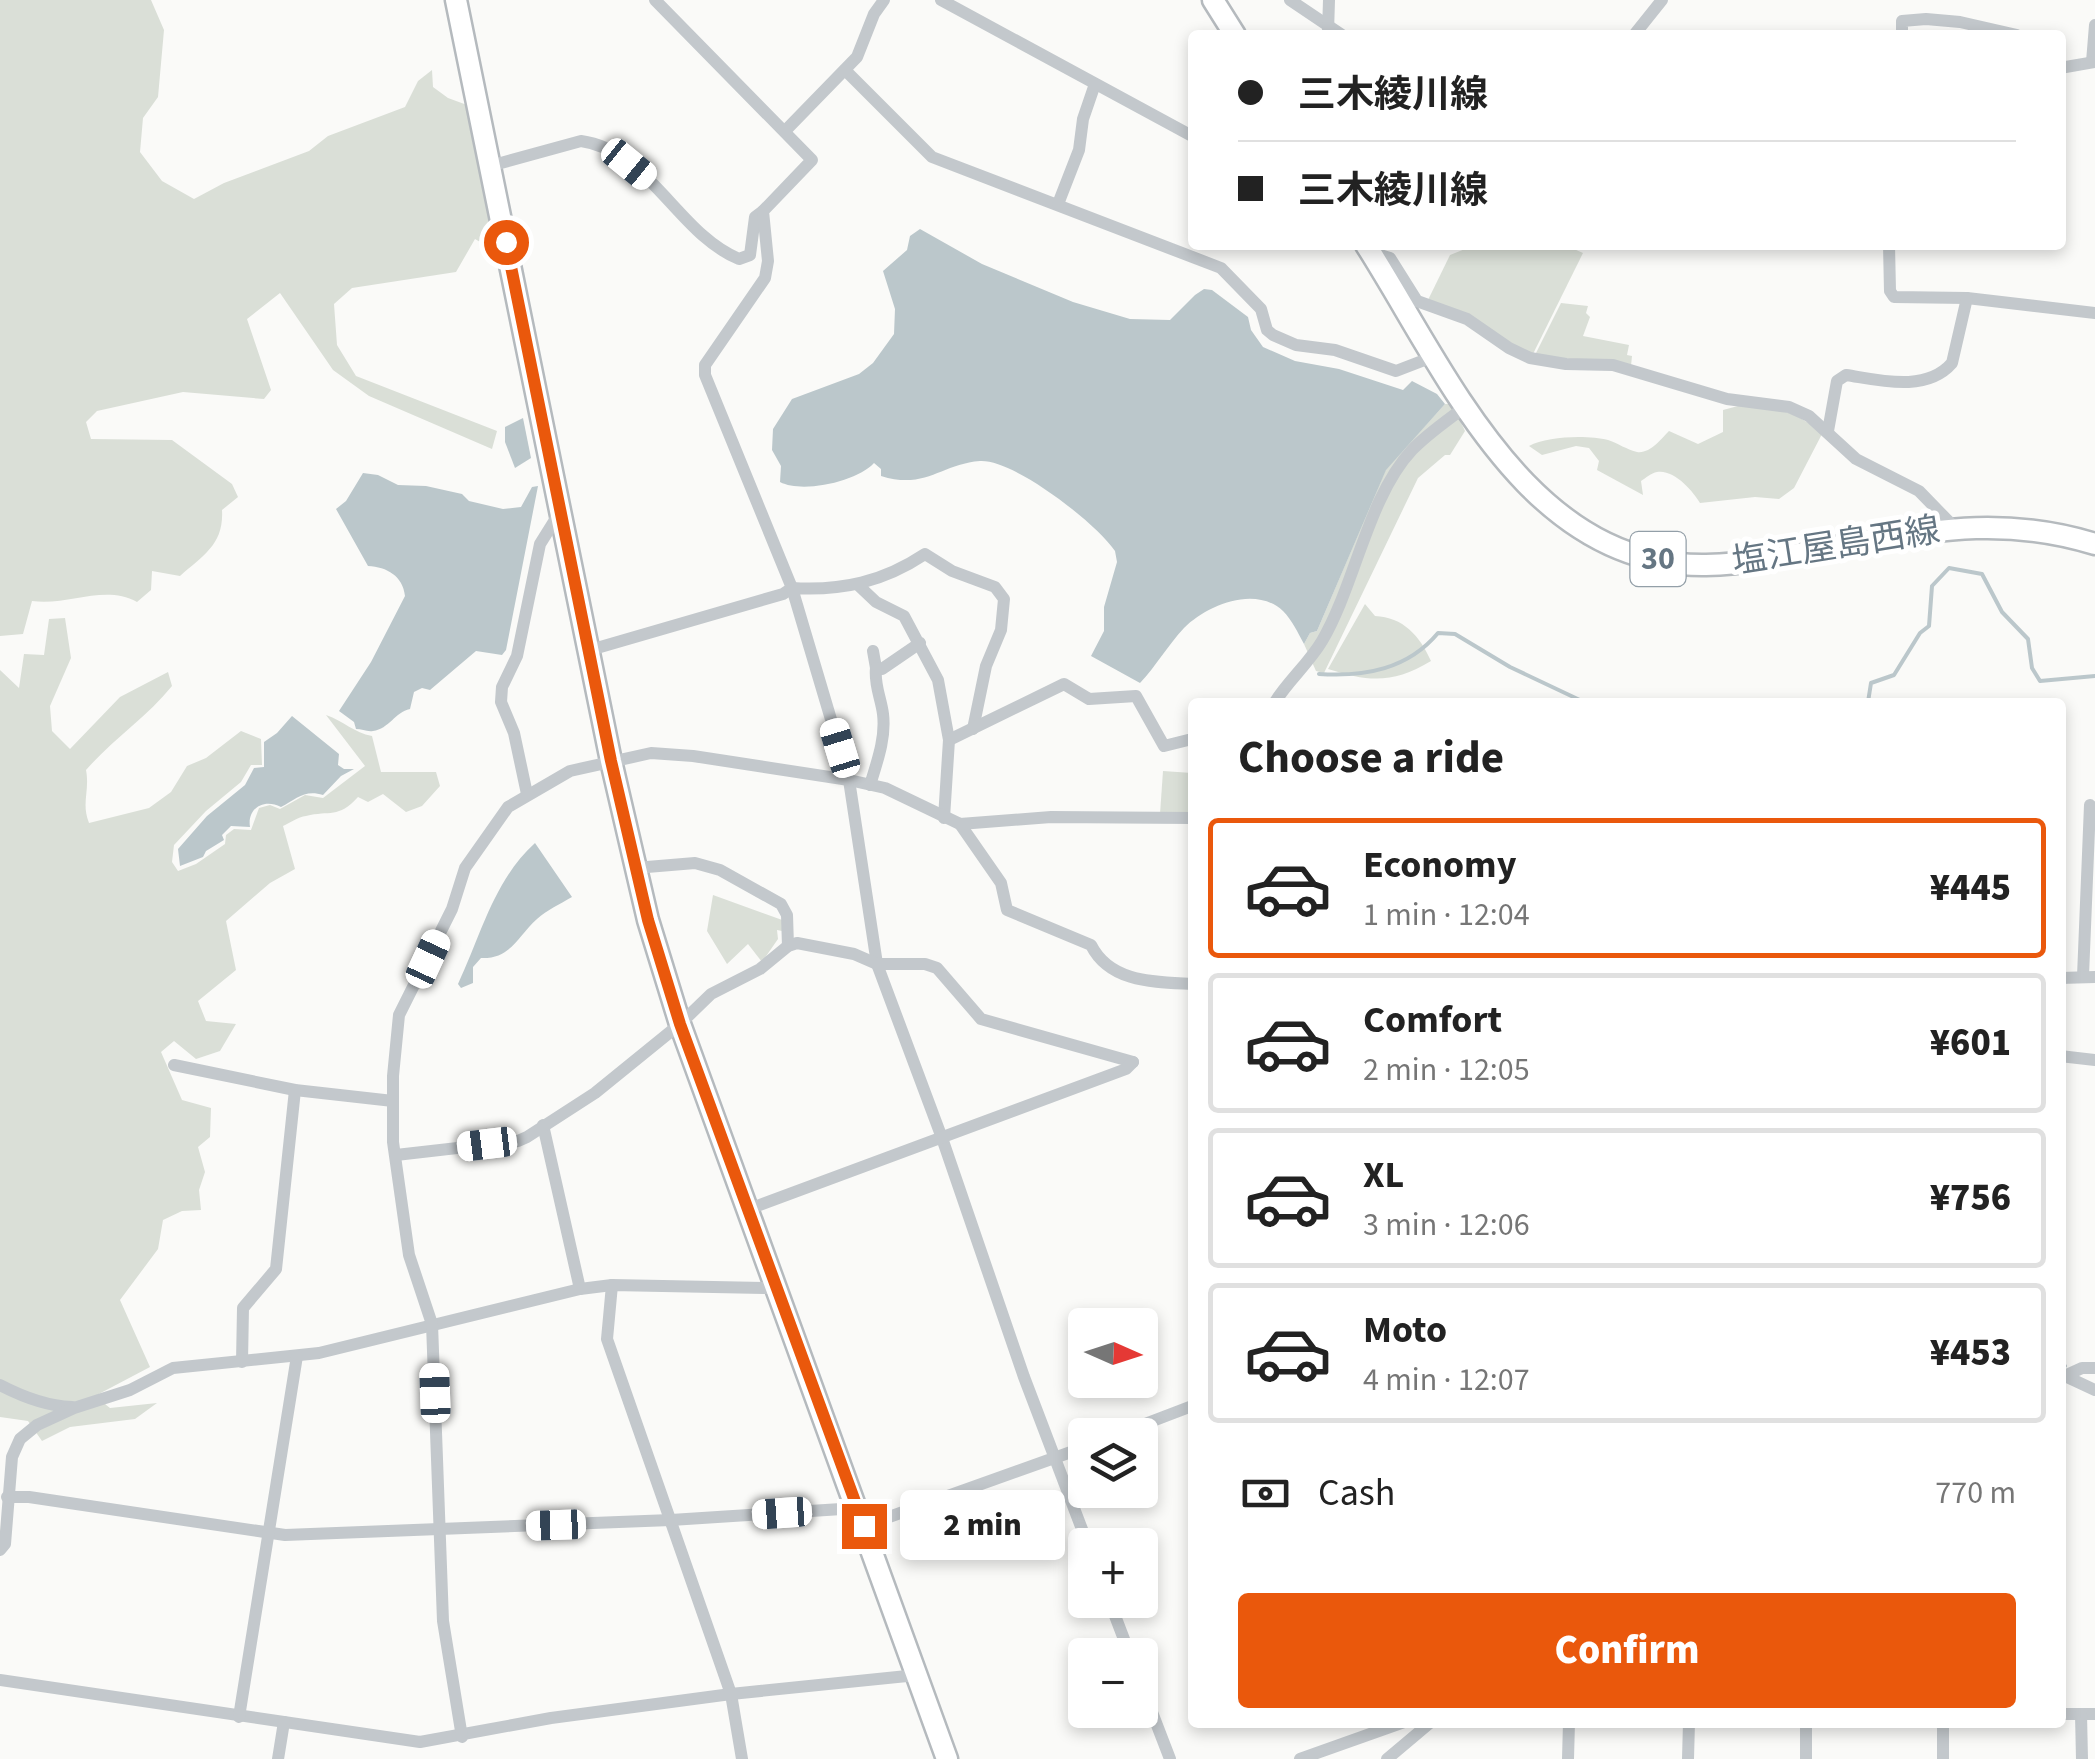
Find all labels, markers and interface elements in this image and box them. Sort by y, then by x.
text: 三木綾川線 [1298,68,1488,122]
car [596,133,662,195]
text: 三木綾川線 [1298,164,1488,218]
route start [484,220,529,265]
street label: 塩江屋島西線 [1728,505,1944,587]
road number: 30 [1630,532,1686,586]
car [817,715,863,781]
text: Choose a ride [1238,726,1504,790]
text: Economy [1363,838,1516,892]
icon: car [1243,843,1333,933]
text: ¥445 [1930,861,2011,915]
text: 1 min · 12:04 [1363,892,1530,938]
car [402,925,454,993]
text: Comfort [1363,993,1502,1047]
icon: car [1243,998,1333,1088]
text: ¥601 [1930,1016,2011,1070]
text: 2 min · 12:05 [1363,1047,1530,1093]
car [455,1125,519,1163]
text: XL [1363,1148,1404,1202]
icon: car [1243,1153,1333,1243]
text: ¥756 [1930,1171,2011,1225]
text: 3 min · 12:06 [1363,1202,1530,1248]
text: Moto [1363,1303,1447,1357]
north arrow [1068,1308,1158,1398]
map controls [1068,1308,1158,1728]
icon: car [1243,1308,1333,1398]
text: ¥453 [1930,1326,2011,1380]
text: 4 min · 12:07 [1363,1357,1530,1403]
car [419,1362,451,1424]
button: layers [1068,1418,1158,1508]
icon: cash [1238,1466,1293,1521]
text: Cash [1318,1466,1395,1520]
text: 770 m [1935,1470,2016,1516]
callout: 2 min [899,1491,1064,1561]
car [751,1496,813,1530]
text: 2 min [943,1502,1022,1548]
route end [842,1504,887,1549]
car [525,1509,587,1541]
button: + [1068,1528,1158,1618]
button: Confirm [1238,1593,2016,1708]
button: − [1068,1638,1158,1728]

